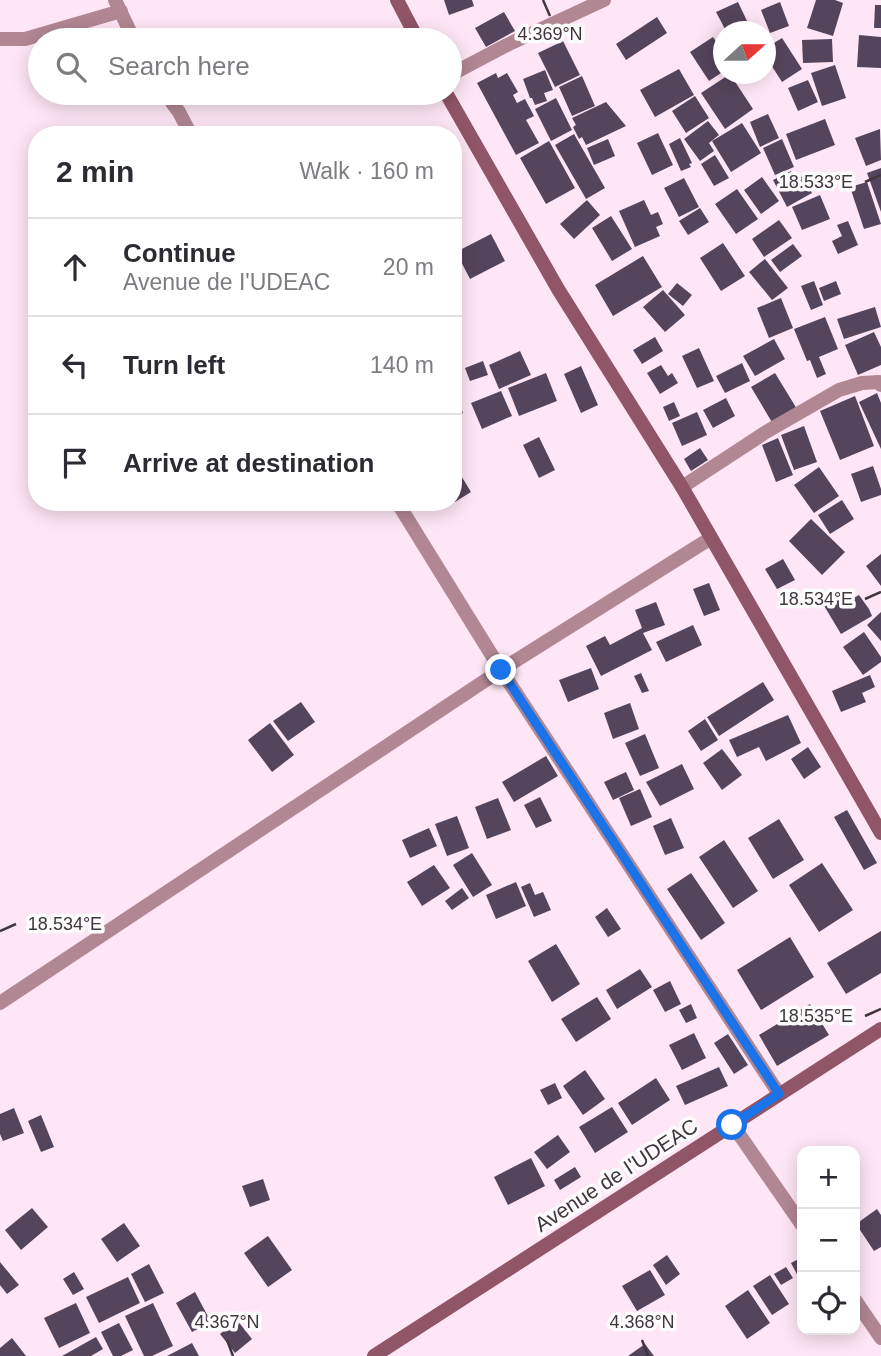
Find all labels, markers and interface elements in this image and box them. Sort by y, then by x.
north arrow [713,21,776,84]
text: 4.369°N [517,24,583,44]
search box [28,28,462,105]
icon: search [52,48,90,86]
text: Search here [108,51,250,81]
text: 2 min [56,155,134,188]
text: Walk · 160 m [299,158,434,184]
text: 18.533°E [779,172,853,192]
text: Continue [123,238,236,268]
icon: ahead [56,248,94,286]
text: 20 m [383,254,434,280]
text: Avenue de I'UDEAC [123,269,330,295]
icon: left [56,346,94,384]
text: Turn left [123,350,225,380]
text: 140 m [370,352,434,378]
icon: arrive [56,444,94,482]
text: Arrive at destination [123,448,374,478]
text: 18.534°E [779,589,853,609]
route end [485,654,516,685]
text: 18.534°E [28,914,102,934]
text: 18.535°E [779,1006,853,1026]
route start [716,1109,747,1140]
street label: Avenue de I'UDEAC [530,1114,702,1236]
map controls [797,1146,860,1335]
button: + [797,1146,860,1209]
button: − [797,1209,860,1272]
button: locate [797,1272,860,1335]
text: 4.367°N [194,1312,260,1332]
text: 4.368°N [609,1312,675,1332]

